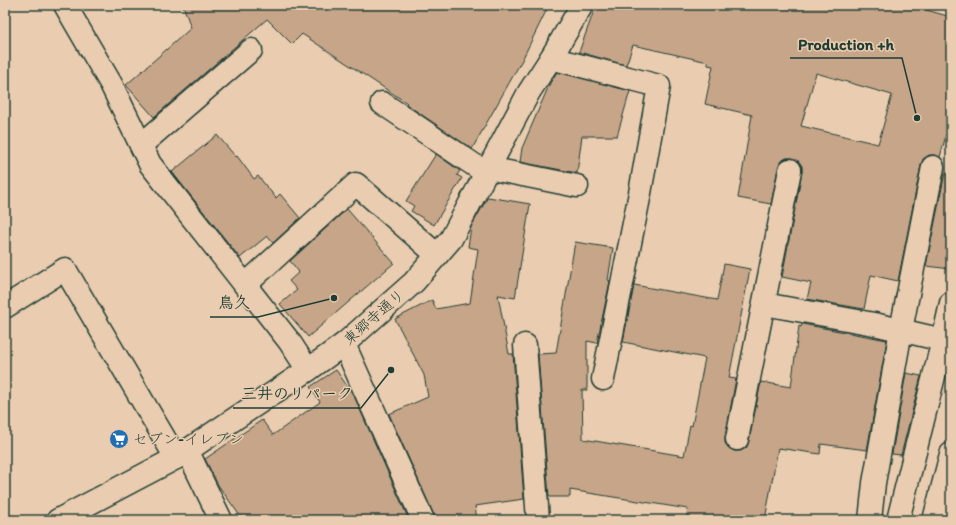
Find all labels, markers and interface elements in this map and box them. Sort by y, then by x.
callout: Production +h [790,30,902,58]
text: Production +h [798,35,894,54]
street label: 東郷寺通り [340,286,408,348]
callout: 鳥久 [210,289,258,317]
text: 鳥久 [218,293,250,312]
callout: 三井のリパーク [233,380,361,408]
text: 三井のリパーク [241,384,353,403]
supermarket icon: セブン-イレブン [108,428,130,450]
place label: セブン-イレブン [133,430,244,448]

